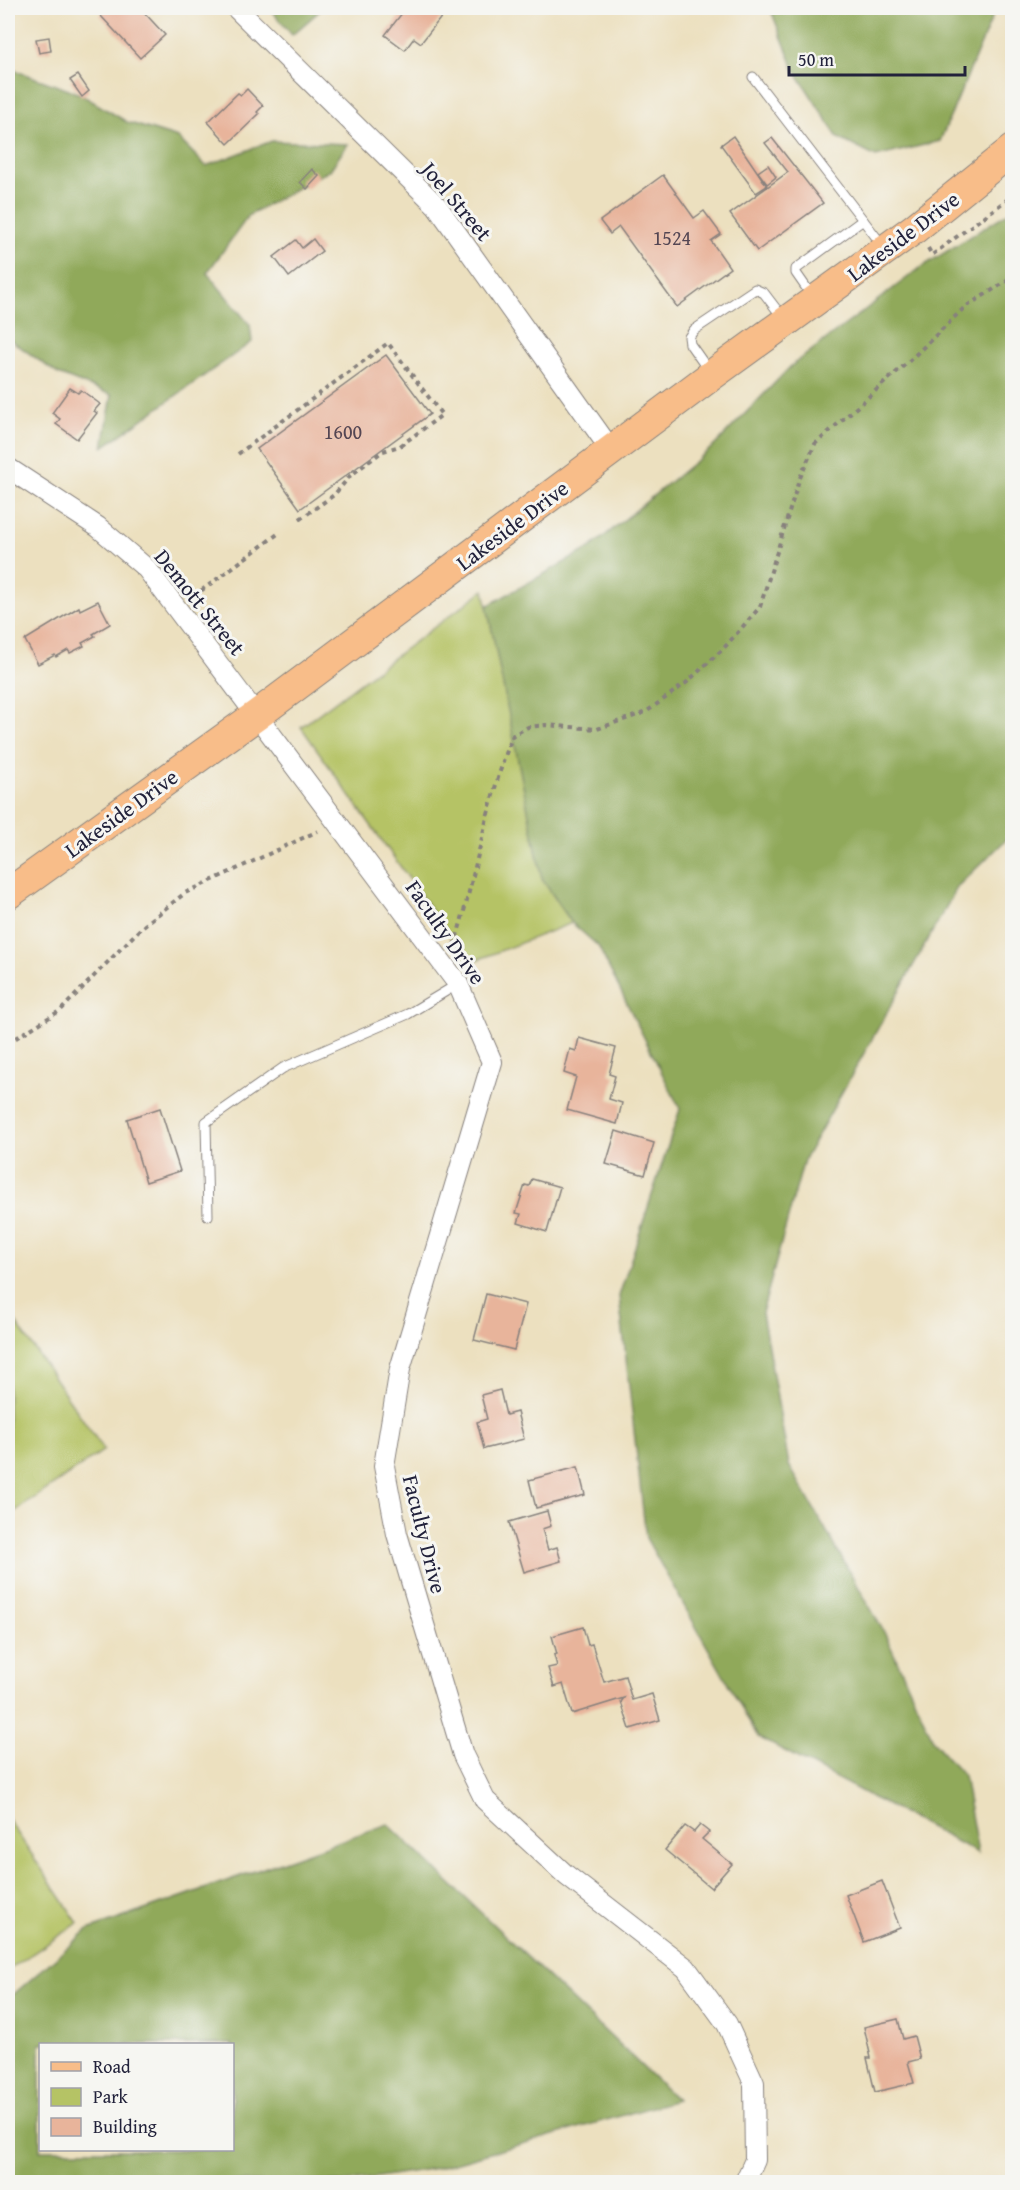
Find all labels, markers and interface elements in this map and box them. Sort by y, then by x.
scale bar [789,39,964,77]
text: 50 m [798,46,834,73]
street label: Joel Street [412,152,500,248]
street label: Lakeside Drive [840,183,966,289]
house number: 1524 [653,223,691,252]
house number: 1600 [324,417,362,446]
street label: Lakeside Drive [449,472,575,578]
street label: Demott Street [147,542,253,662]
street label: Lakeside Drive [58,761,184,865]
street label: Faculty Drive [398,873,494,991]
street label: Faculty Drive [395,1471,455,1597]
legend [39,2043,234,2151]
text: Road [93,2053,131,2080]
text: Park [93,2083,129,2110]
text: Building [93,2113,157,2140]

